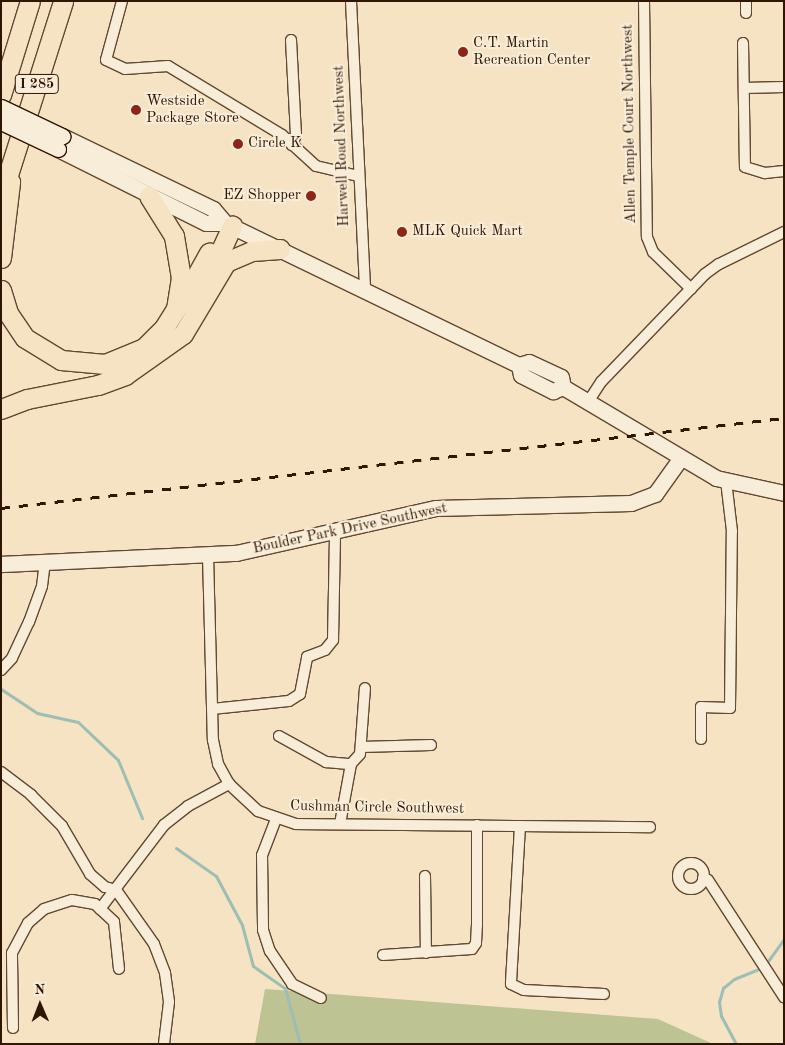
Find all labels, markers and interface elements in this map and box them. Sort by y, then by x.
street label: Allen Temple Court Northwest [619,24,641,224]
place label: C.T. Martin Recreation Center [473,34,590,69]
marker: C.T. Martin Recreation Center [457,46,469,58]
street label: Harwell Road Northwest [330,65,354,227]
road number: I 285 [15,72,60,96]
place label: Westside Package Store [146,92,239,127]
marker: Westside Package Store [130,104,142,116]
place label: Circle K [248,135,301,153]
marker: Circle K [232,138,244,150]
place label: EZ Shopper [223,187,301,205]
marker: EZ Shopper [305,190,317,202]
place label: MLK Quick Mart [412,223,523,241]
marker: MLK Quick Mart [396,226,408,238]
street label: Boulder Park Drive Southwest [251,500,449,558]
street label: Cushman Circle Southwest [290,797,464,819]
north arrow [15,980,65,1030]
text: N [34,983,45,997]

